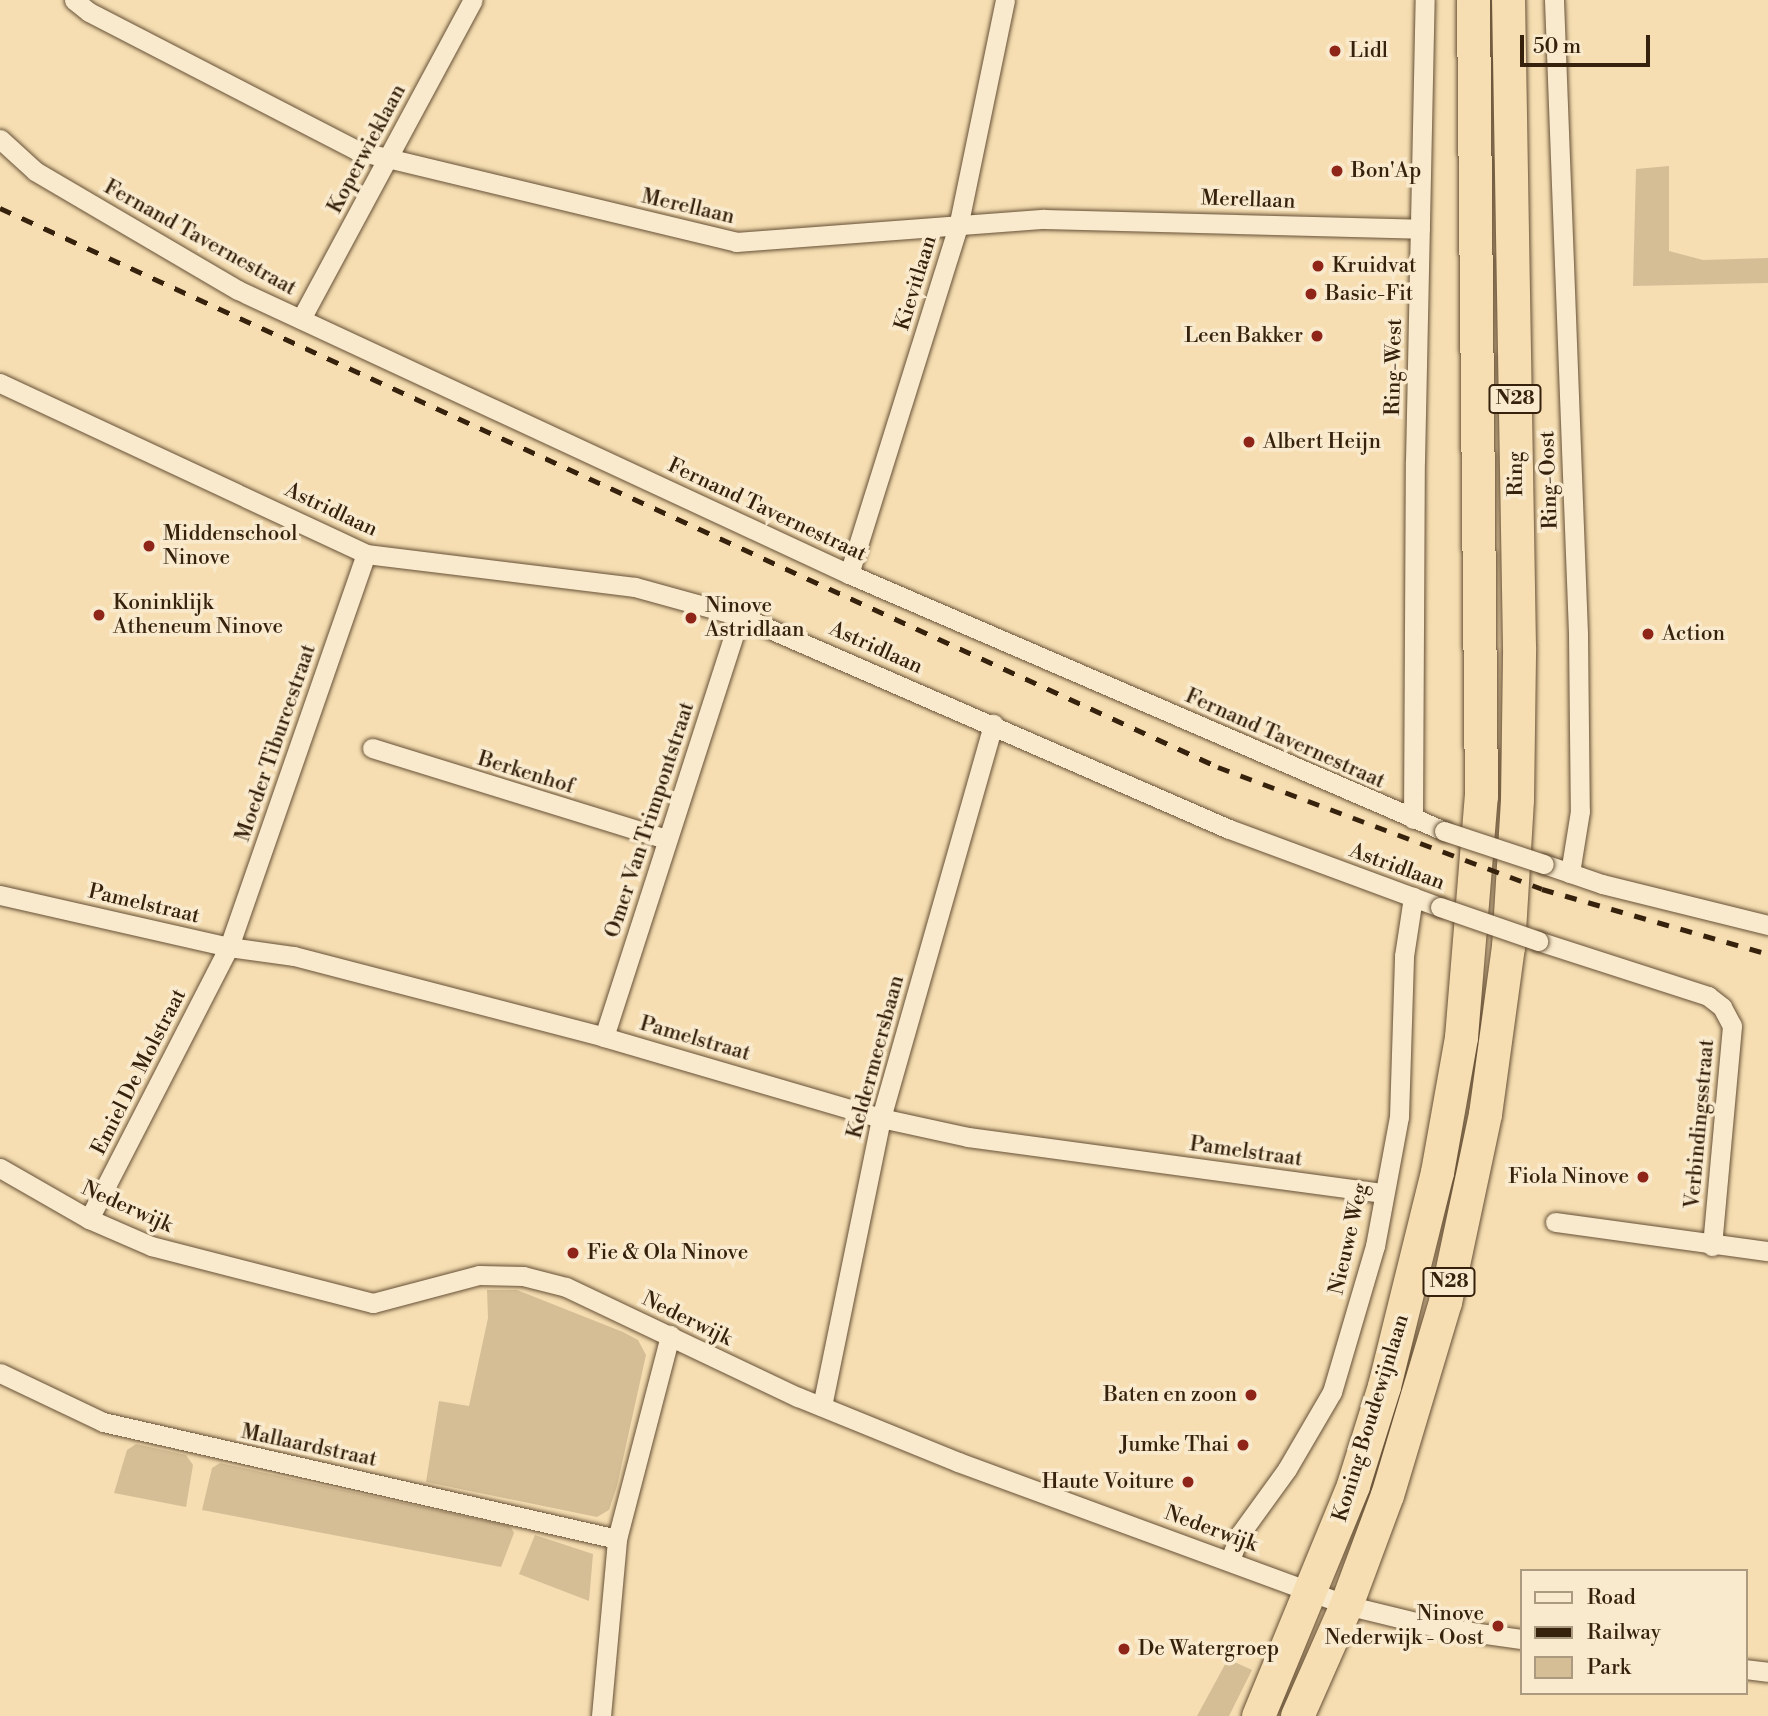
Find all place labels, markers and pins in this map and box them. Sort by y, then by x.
place label: Lidl [1349,38,1388,64]
marker: Lidl [1327,43,1343,59]
place label: Bon'Ap [1351,158,1421,184]
marker: Bon'Ap [1329,163,1345,179]
place label: Kruidvat [1332,253,1416,279]
marker: Kruidvat [1310,258,1326,274]
place label: Basic-Fit [1325,281,1413,307]
marker: Basic-Fit [1303,286,1319,302]
place label: Leen Bakker [1184,323,1303,349]
marker: Leen Bakker [1309,328,1325,344]
place label: Albert Heijn [1263,429,1381,455]
marker: Albert Heijn [1241,434,1257,450]
place label: Middenschool Ninove [163,521,297,571]
marker: Middenschool Ninove [141,538,157,554]
place label: Koninklijk Atheneum Ninove [113,590,283,640]
place label: Ninove Astridlaan [705,593,805,643]
marker: Koninklijk Atheneum Ninove [91,607,107,623]
marker: Ninove Astridlaan [683,610,699,626]
place label: Action [1662,621,1725,647]
marker: Action [1640,626,1656,642]
place label: Fiola Ninove [1508,1164,1629,1190]
marker: Fiola Ninove [1635,1169,1651,1185]
place label: Fie & Ola Ninove [587,1240,748,1266]
marker: Fie & Ola Ninove [565,1245,581,1261]
place label: Baten en zoon [1103,1382,1237,1408]
marker: Baten en zoon [1243,1387,1259,1403]
place label: Jumke Thai [1119,1432,1229,1458]
marker: Jumke Thai [1235,1437,1251,1453]
place label: Haute Voiture [1042,1469,1174,1495]
marker: Haute Voiture [1180,1474,1196,1490]
place label: Ninove Nederwijk - Oost [1325,1601,1484,1651]
marker: Ninove Nederwijk - Oost [1490,1618,1506,1634]
place label: De Watergroep [1138,1636,1279,1662]
marker: De Watergroep [1116,1641,1132,1657]

